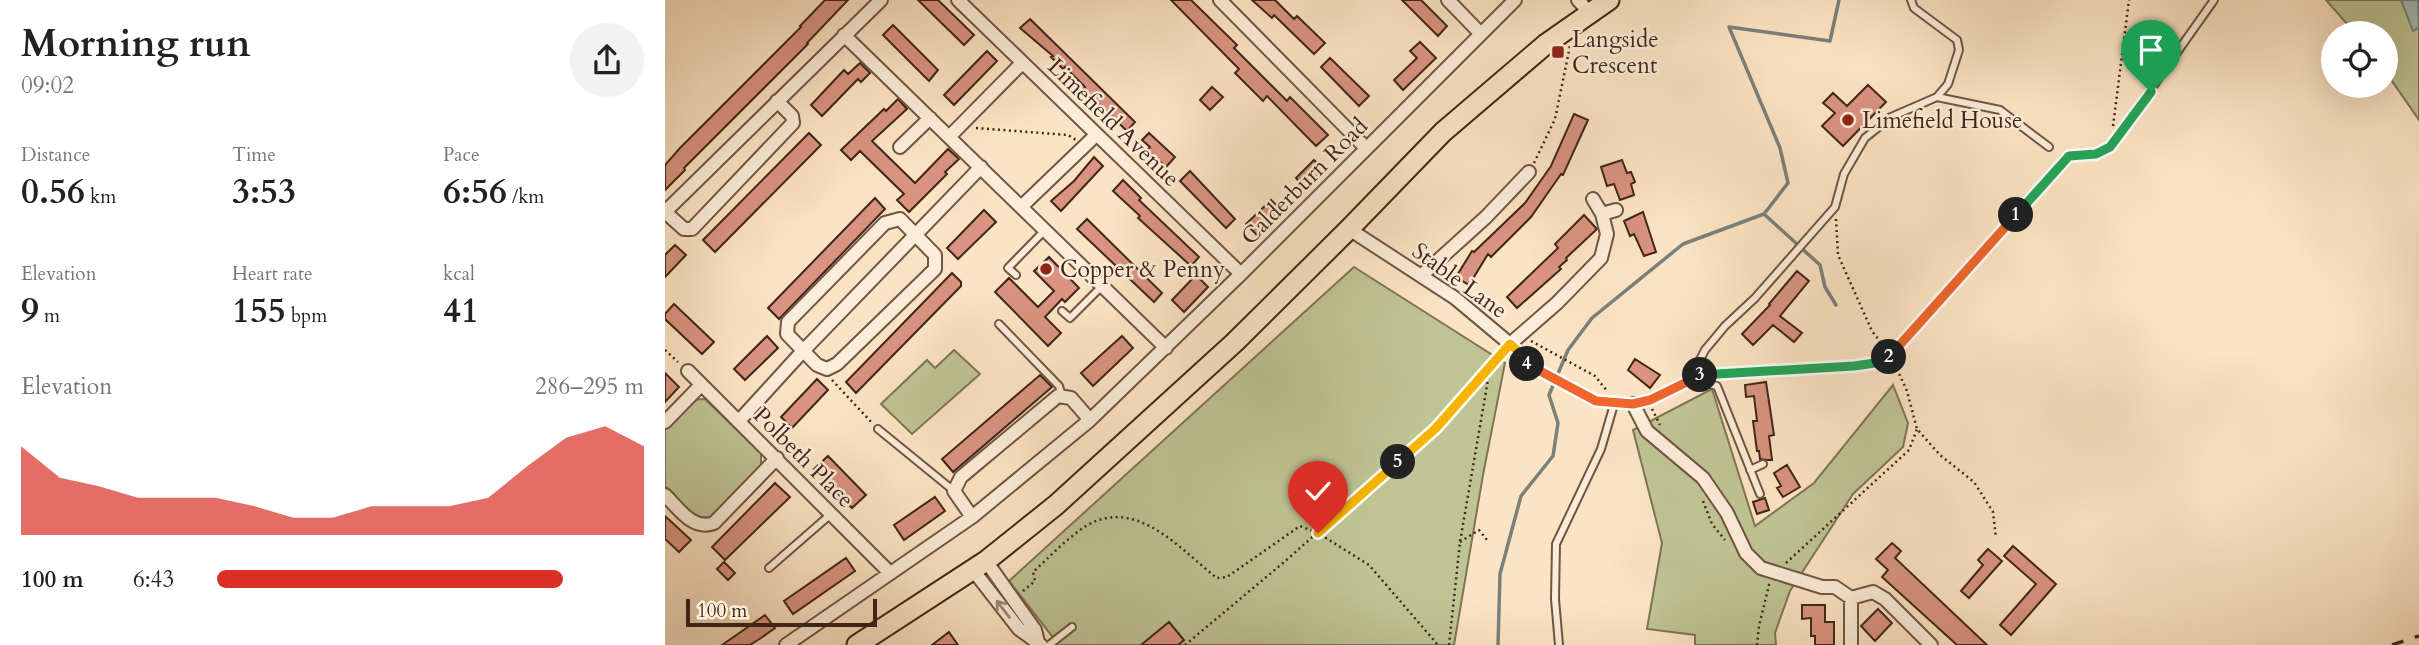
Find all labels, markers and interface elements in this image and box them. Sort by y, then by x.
text: Morning run [21,18,251,70]
pin [2121,20,2181,92]
map controls [2321,21,2398,98]
button: locate [2321,21,2398,98]
button: share [570,23,644,97]
place label: Langside Crescent [1572,24,1659,81]
icon: arrive [2132,31,2170,69]
marker: Langside Crescent [1550,44,1566,60]
street label: Limefield Avenue [1041,51,1186,193]
text: 09:02 [21,70,74,101]
place label: Limefield House [1862,105,2022,136]
street label: Calderburn Road [1234,111,1375,252]
marker: Limefield House [1840,112,1856,128]
text: Distance [21,142,90,168]
text: Time [232,142,276,168]
text: Pace [443,142,480,168]
text: 0.56 [21,168,85,216]
text: 3:53 [232,168,296,216]
text: 6:56 [443,168,507,216]
text: km [85,184,116,210]
text: /km [507,184,544,210]
pin: 1 [1999,198,2033,232]
text: 1 [2011,201,2020,227]
street label: Stable Lane [1406,235,1514,326]
place label: Copper & Penny [1060,254,1225,285]
text: Elevation [21,261,96,287]
text: Heart rate [232,261,313,287]
text: kcal [443,261,475,287]
marker: Copper & Penny [1038,261,1054,277]
text: 9 [21,287,39,335]
text: 155 [232,287,286,335]
text: 41 [443,287,479,335]
text: m [39,303,60,329]
text: bpm [286,303,327,329]
pin: 2 [1871,340,1907,374]
text: 2 [1884,343,1893,369]
pin: 4 [1509,346,1545,382]
text: 4 [1522,350,1531,376]
pin: 3 [1683,358,1717,392]
text: 3 [1695,361,1704,387]
text: Elevation [21,371,112,402]
text: 286–295 m [535,371,644,402]
street label: Polbeth Place [746,400,861,515]
pin: 5 [1381,444,1415,480]
text: 5 [1393,448,1402,474]
pin [1288,461,1348,533]
icon: check [1299,472,1337,510]
text: 100 m [21,564,84,595]
text: 6:43 [133,564,174,595]
scale bar [686,596,877,628]
text: 100 m [697,598,747,624]
one-way arrow [996,600,1011,619]

